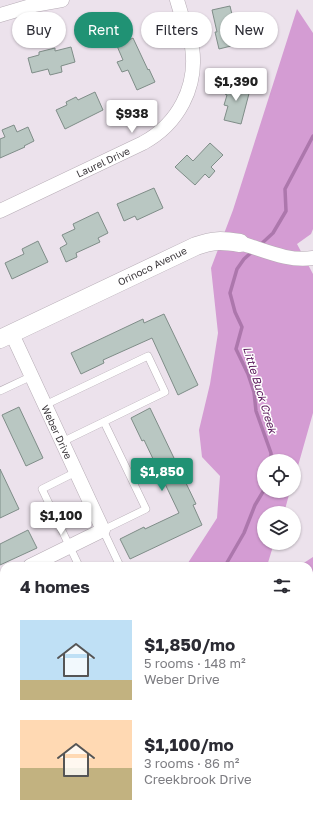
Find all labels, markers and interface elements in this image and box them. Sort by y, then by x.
chip: Buy [12,12,66,48]
chip: Rent [74,12,133,48]
chip: Filters [141,12,212,48]
chip: New [220,12,278,48]
pin: $1,390 [203,68,269,102]
text: $1,390 [214,73,258,89]
pin: $938 [108,100,156,134]
text: $938 [115,105,149,121]
street label: Laurel Drive [74,144,132,180]
street label: Orinoco Avenue [115,244,189,288]
water label: Little Buck Creek [241,345,280,437]
street label: Weber Drive [39,403,75,461]
map controls [257,454,301,550]
button: locate [257,454,301,498]
pin: $1,850 [129,458,195,492]
text: $1,850 [140,463,184,479]
pin: $1,100 [28,502,94,536]
button: layers [257,506,301,550]
text: $1,100 [39,507,83,523]
icon: filters [271,575,293,597]
text: 4 homes [20,576,90,597]
text: $1,850/mo [144,634,235,655]
icon: home [52,636,100,684]
text: 5 rooms · 148 m² [144,655,246,671]
text: Weber Drive [144,671,220,687]
text: $1,100/mo [144,734,234,755]
icon: home [52,736,100,784]
text: 3 rooms · 86 m² [144,755,239,771]
text: Creekbrook Drive [144,771,252,787]

